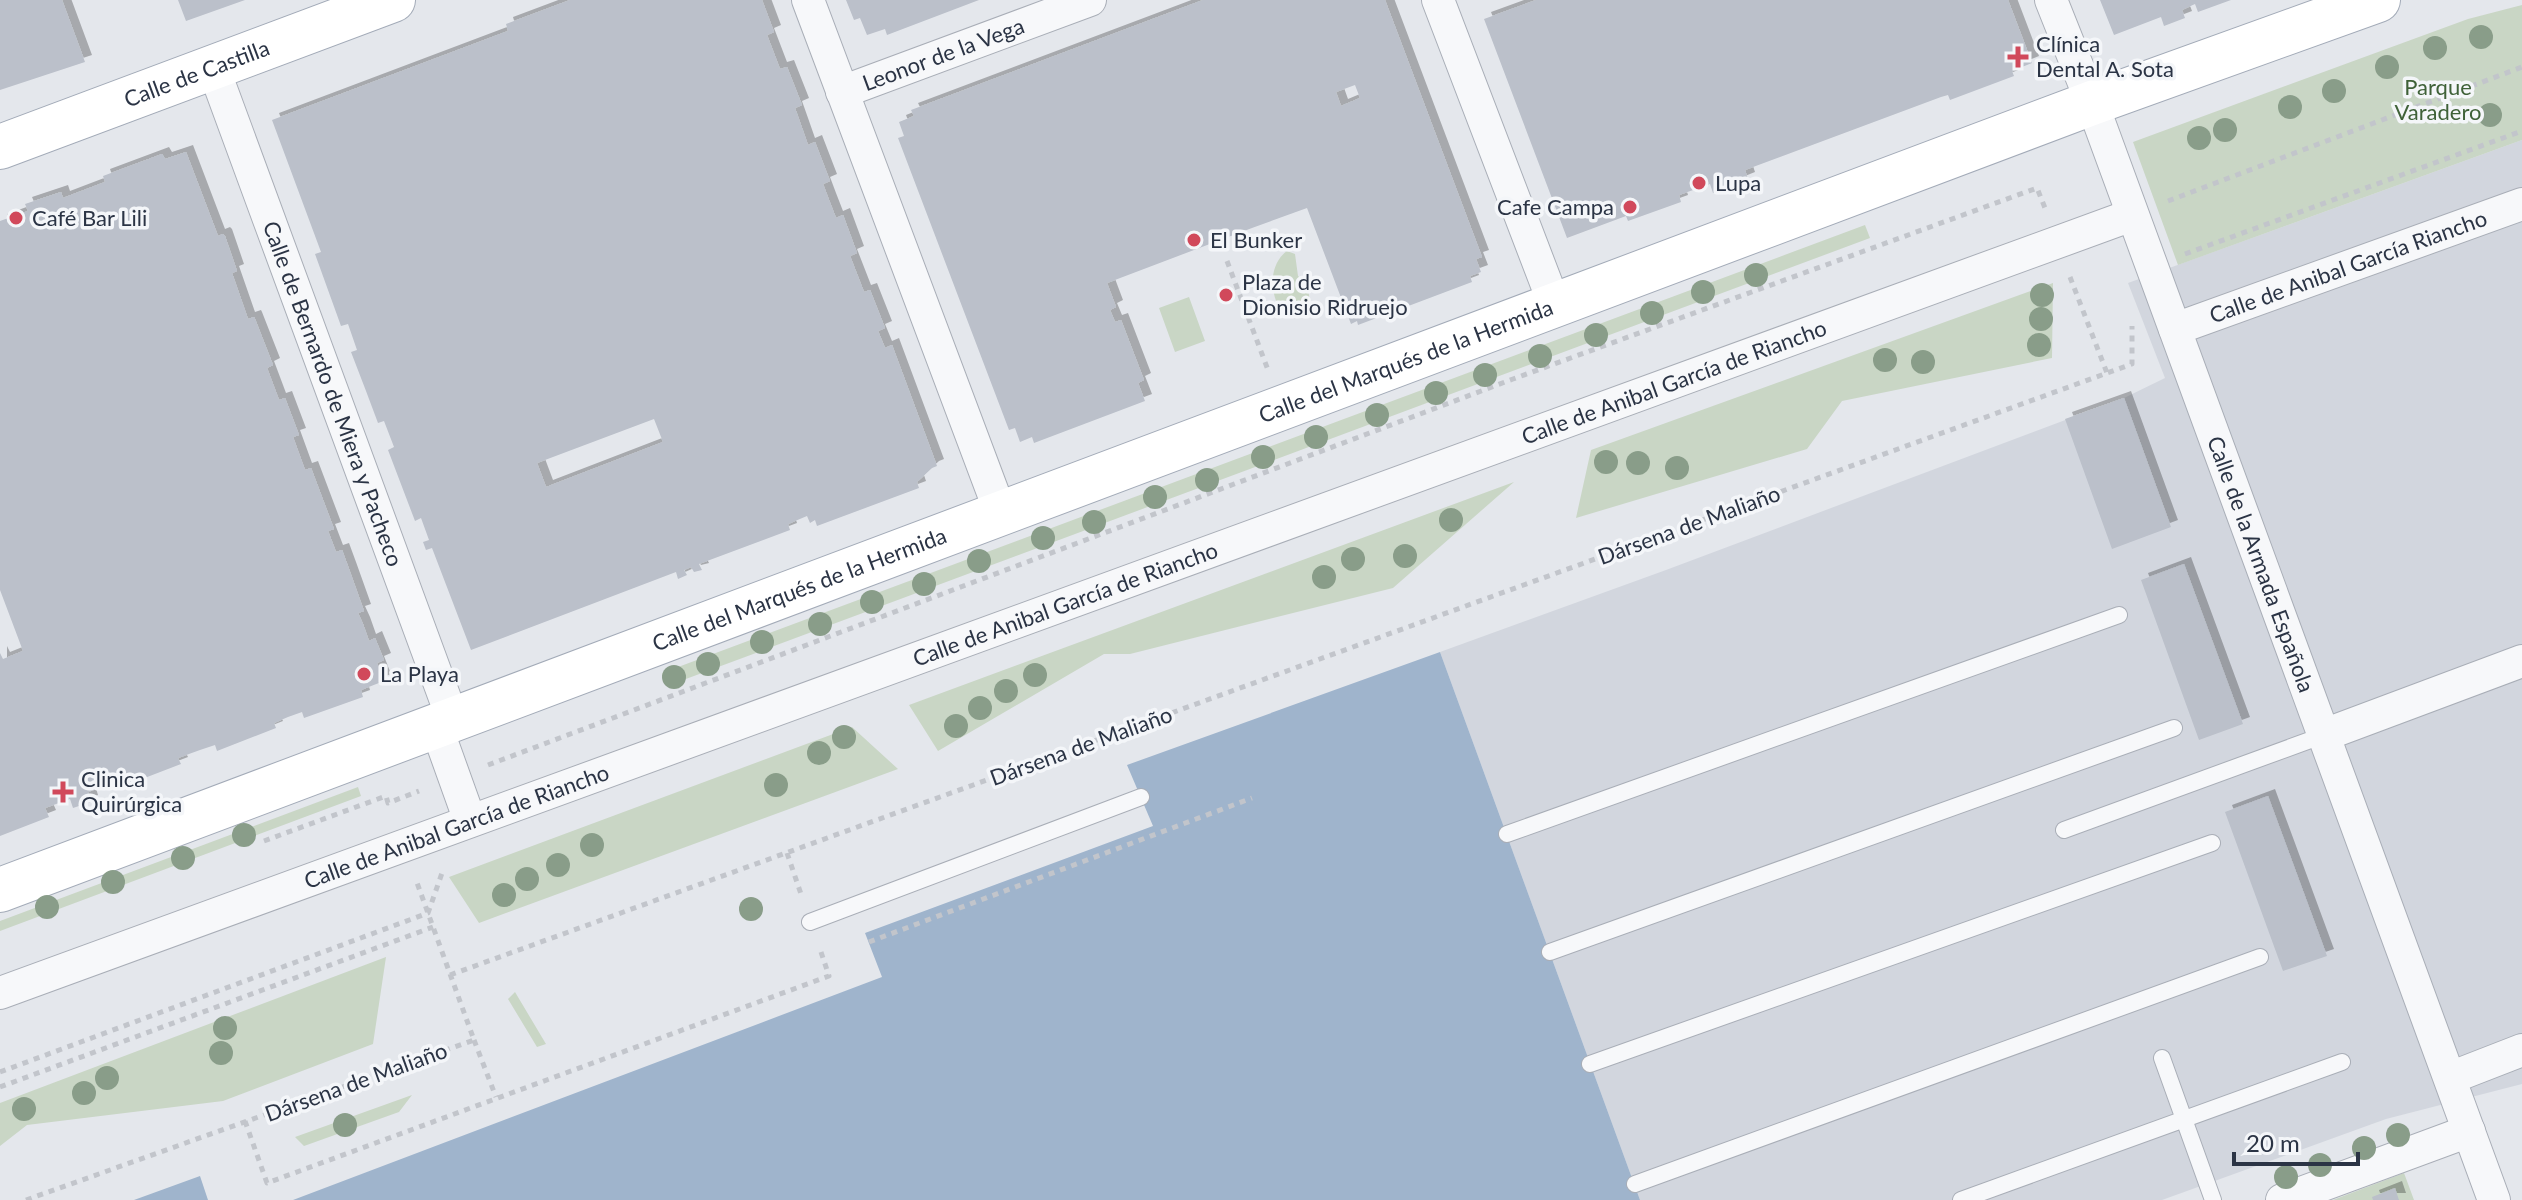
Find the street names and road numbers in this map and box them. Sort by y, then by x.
street label: Leonor de la Vega [859,12,1028,96]
street label: Calle de Castilla [120,34,273,112]
street label: Calle de Anibal García Riancho [2206,204,2490,329]
street label: Calle de Bernardo de Miera y Pacheco [258,217,409,570]
street label: Calle del Marqués de la Hermida [1255,293,1557,428]
street label: Calle de Anibal García de Riancho [1518,314,1830,450]
street label: Calle de la Armada Española [2202,432,2321,696]
street label: Dársena de Maliaño [1594,479,1784,570]
street label: Calle del Marqués de la Hermida [648,521,950,656]
street label: Calle de Anibal García de Riancho [909,536,1221,672]
street label: Dársena de Maliaño [986,700,1176,791]
street label: Calle de Anibal García de Riancho [300,758,613,894]
street label: Dársena de Maliaño [261,1036,451,1127]

